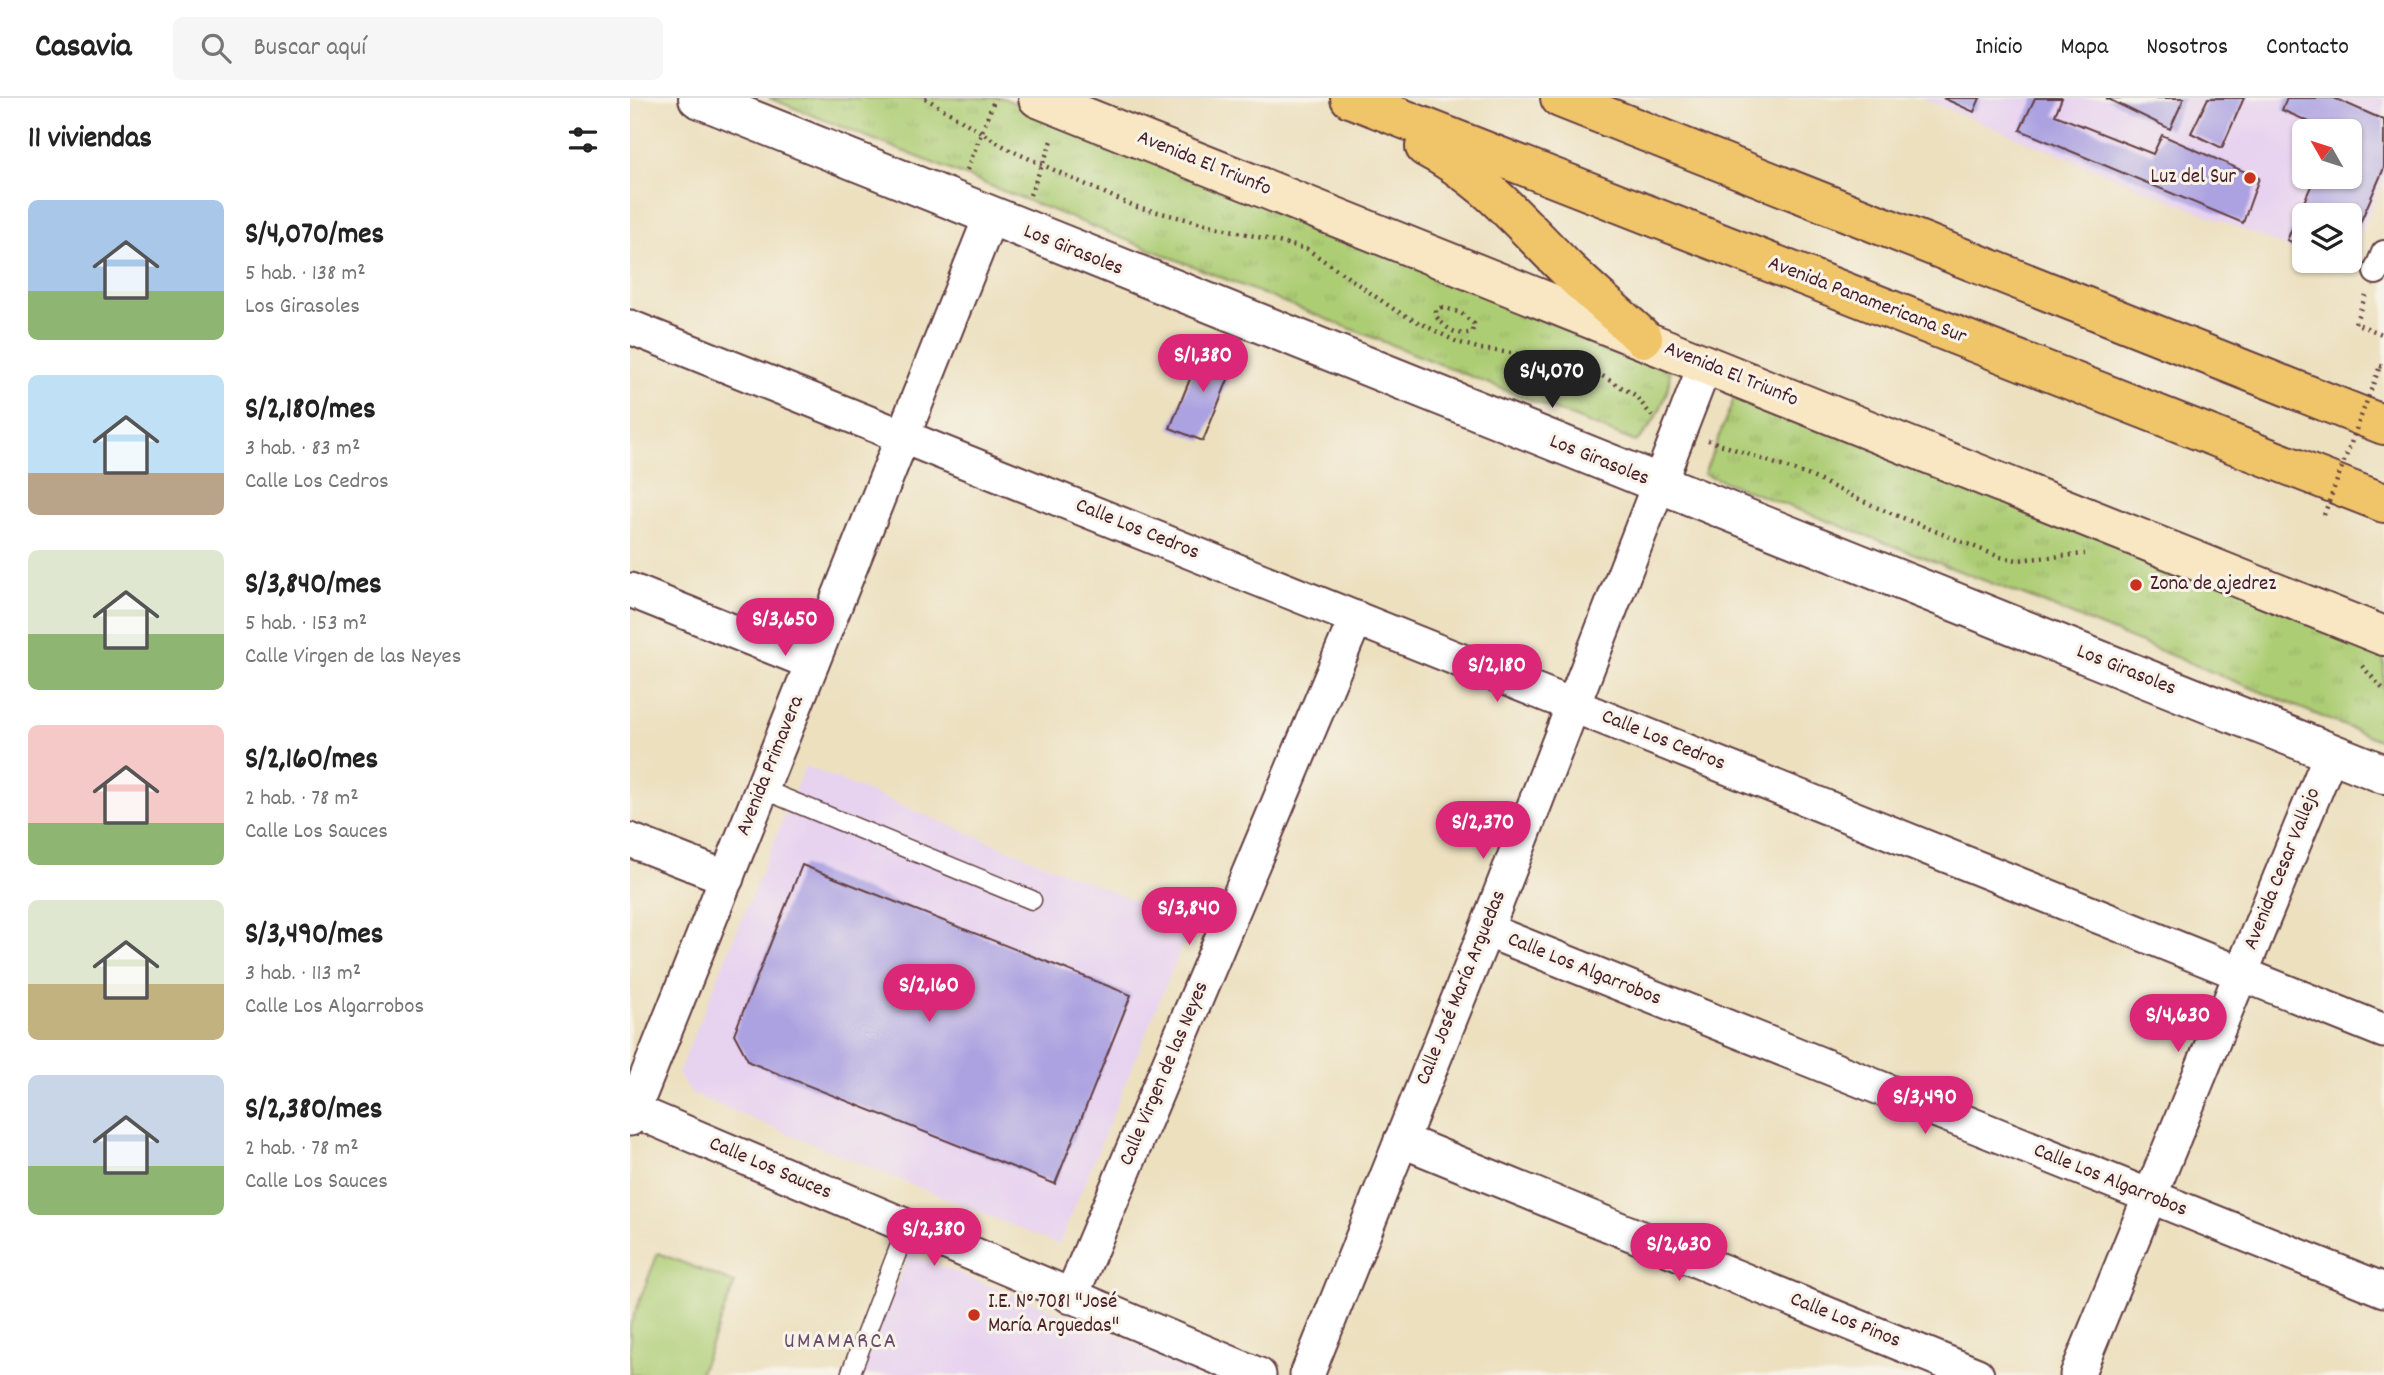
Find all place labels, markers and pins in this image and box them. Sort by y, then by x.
place label: Luz del Sur [2151,163,2236,193]
marker: Luz del Sur [2242,170,2258,186]
pin: S/1,380 [1138,334,1268,394]
pin: S/4,070 [1487,350,1617,410]
place label: Zona de ajedrez [2150,570,2276,600]
marker: Zona de ajedrez [2128,577,2144,593]
pin: S/3,650 [720,598,850,658]
pin: S/2,180 [1432,644,1562,704]
pin: S/2,370 [1418,802,1548,861]
pin: S/3,840 [1124,888,1254,947]
pin: S/2,160 [864,964,994,1024]
pin: S/4,630 [2113,995,2243,1054]
pin: S/3,490 [1860,1076,1990,1136]
pin: S/2,380 [869,1208,999,1268]
pin: S/2,630 [1614,1224,1744,1283]
place label: I.E. N° 7081 "José María Arguedas" [988,1288,1119,1342]
marker: I.E. N° 7081 "José María Arguedas" [966,1307,982,1323]

